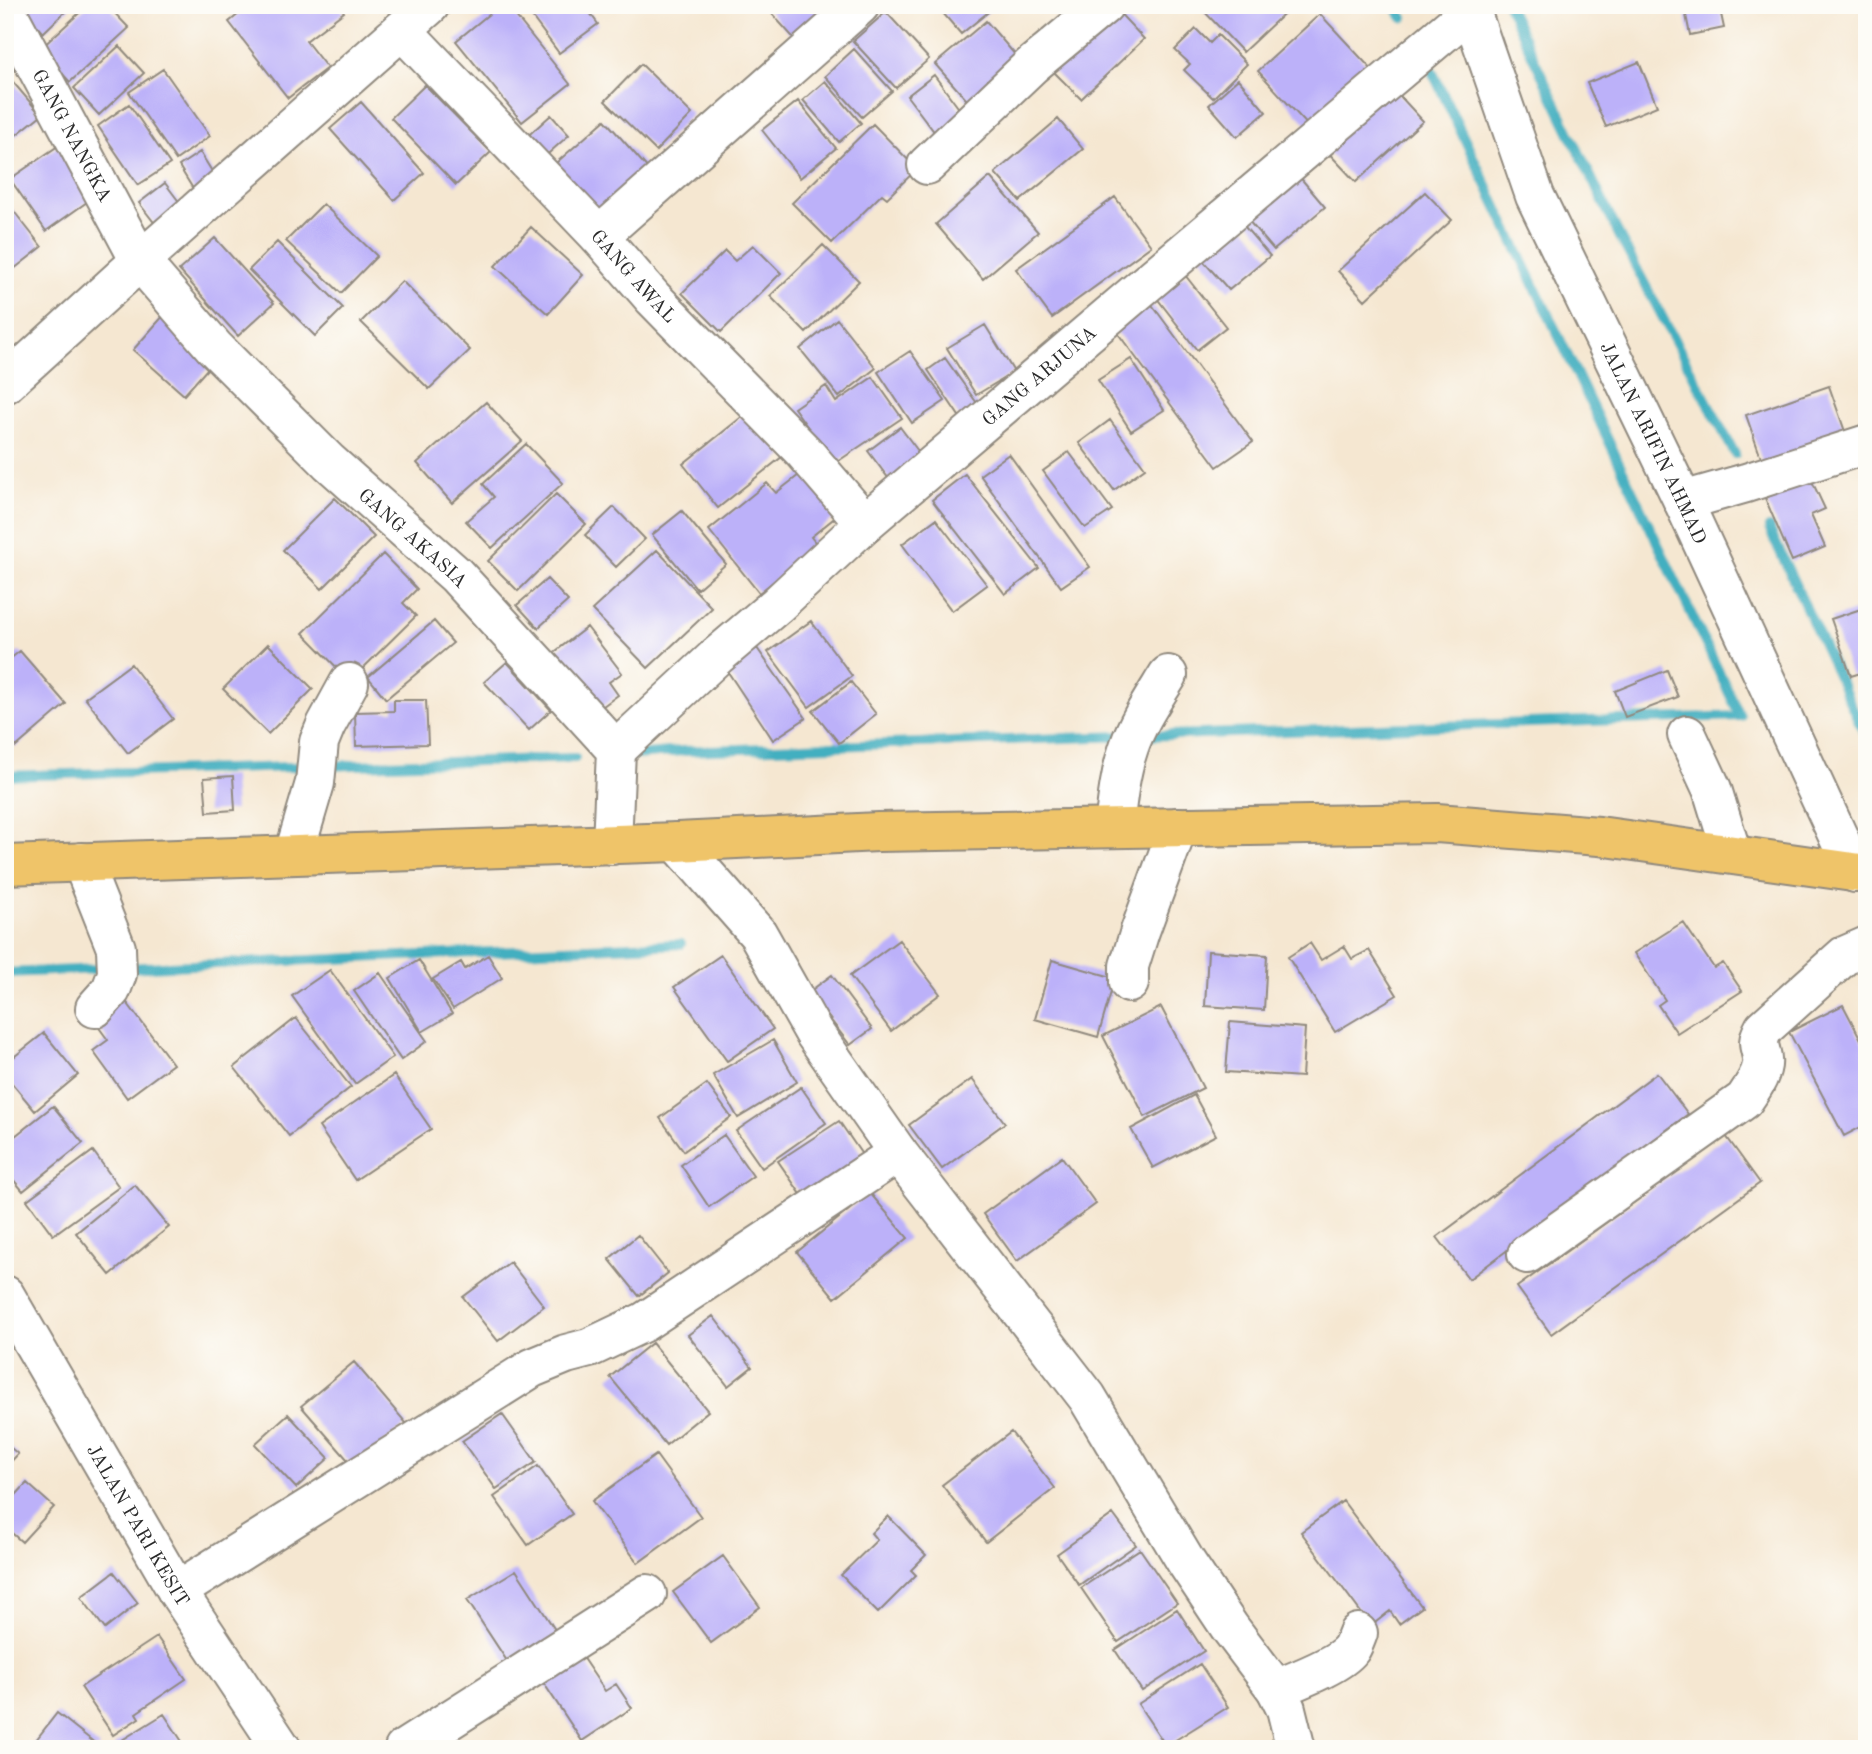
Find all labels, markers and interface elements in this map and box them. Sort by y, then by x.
street label: GANG NANGKA [28,67,114,206]
street label: GANG AWAL [586,227,679,327]
street label: GANG ARJUNA [980,323,1101,431]
street label: JALAN ARIFIN AHMAD [1595,340,1709,548]
street label: GANG AKASIA [354,486,470,593]
street label: JALAN PARI KESIT [82,1442,191,1611]

